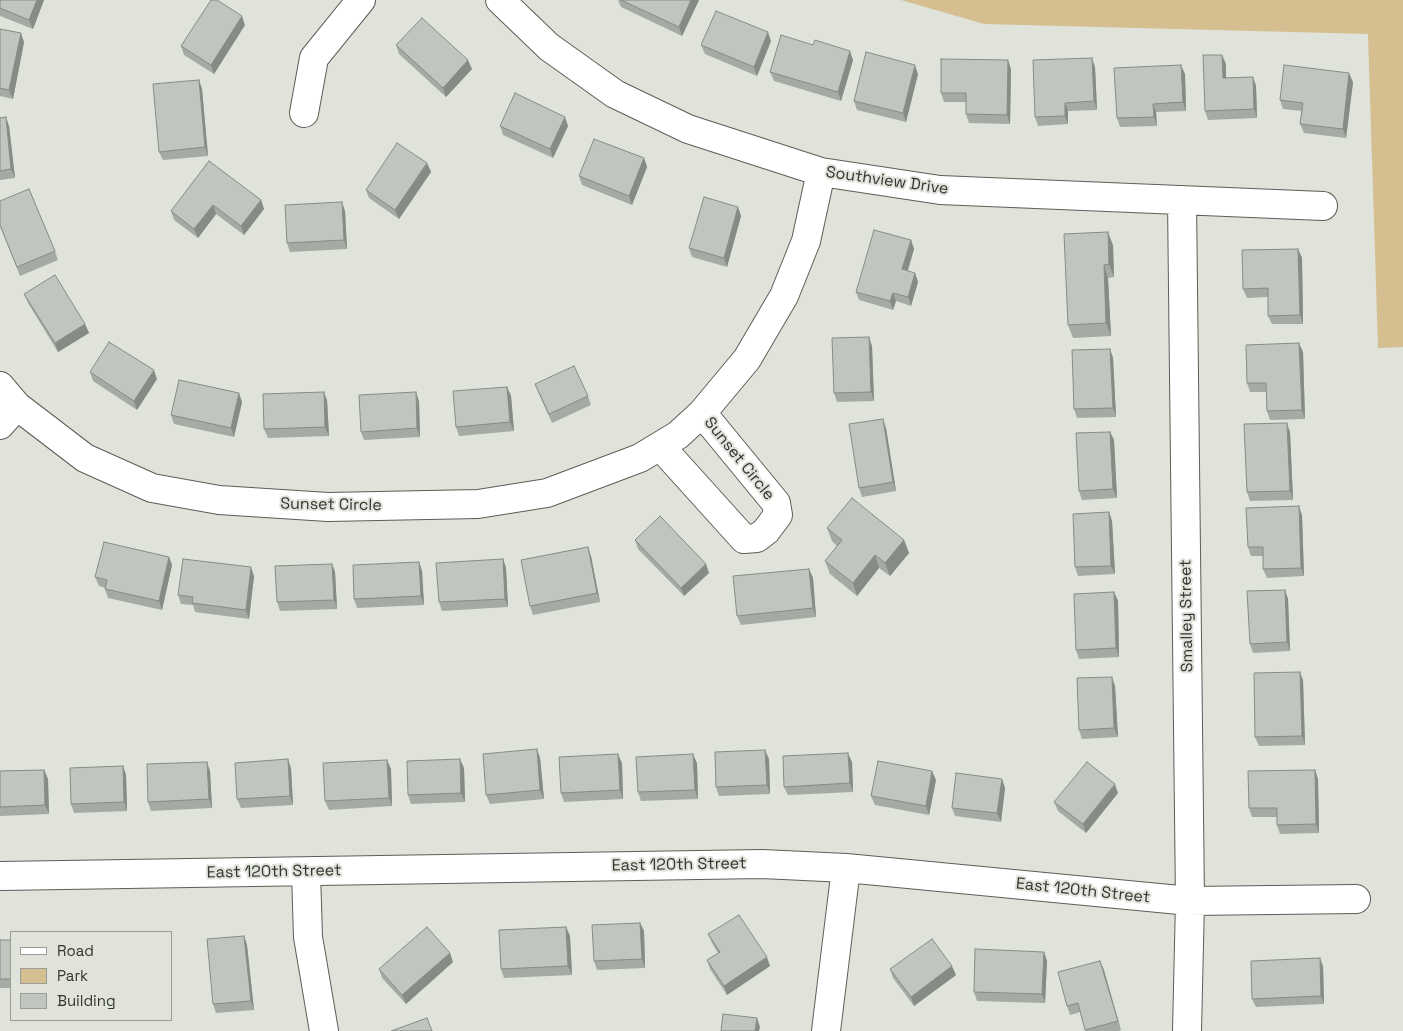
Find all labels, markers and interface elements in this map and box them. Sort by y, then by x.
street label: Southview Drive [825,163,949,199]
street label: Sunset Circle [700,414,778,504]
street label: Sunset Circle [280,495,382,515]
street label: Smalley Street [1176,559,1198,673]
street label: East 120th Street [612,854,746,876]
street label: East 120th Street [207,861,341,883]
street label: East 120th Street [1015,874,1151,908]
legend [10,931,172,1021]
text: Road [57,941,94,960]
text: Park [57,966,88,985]
text: Building [57,991,116,1010]

